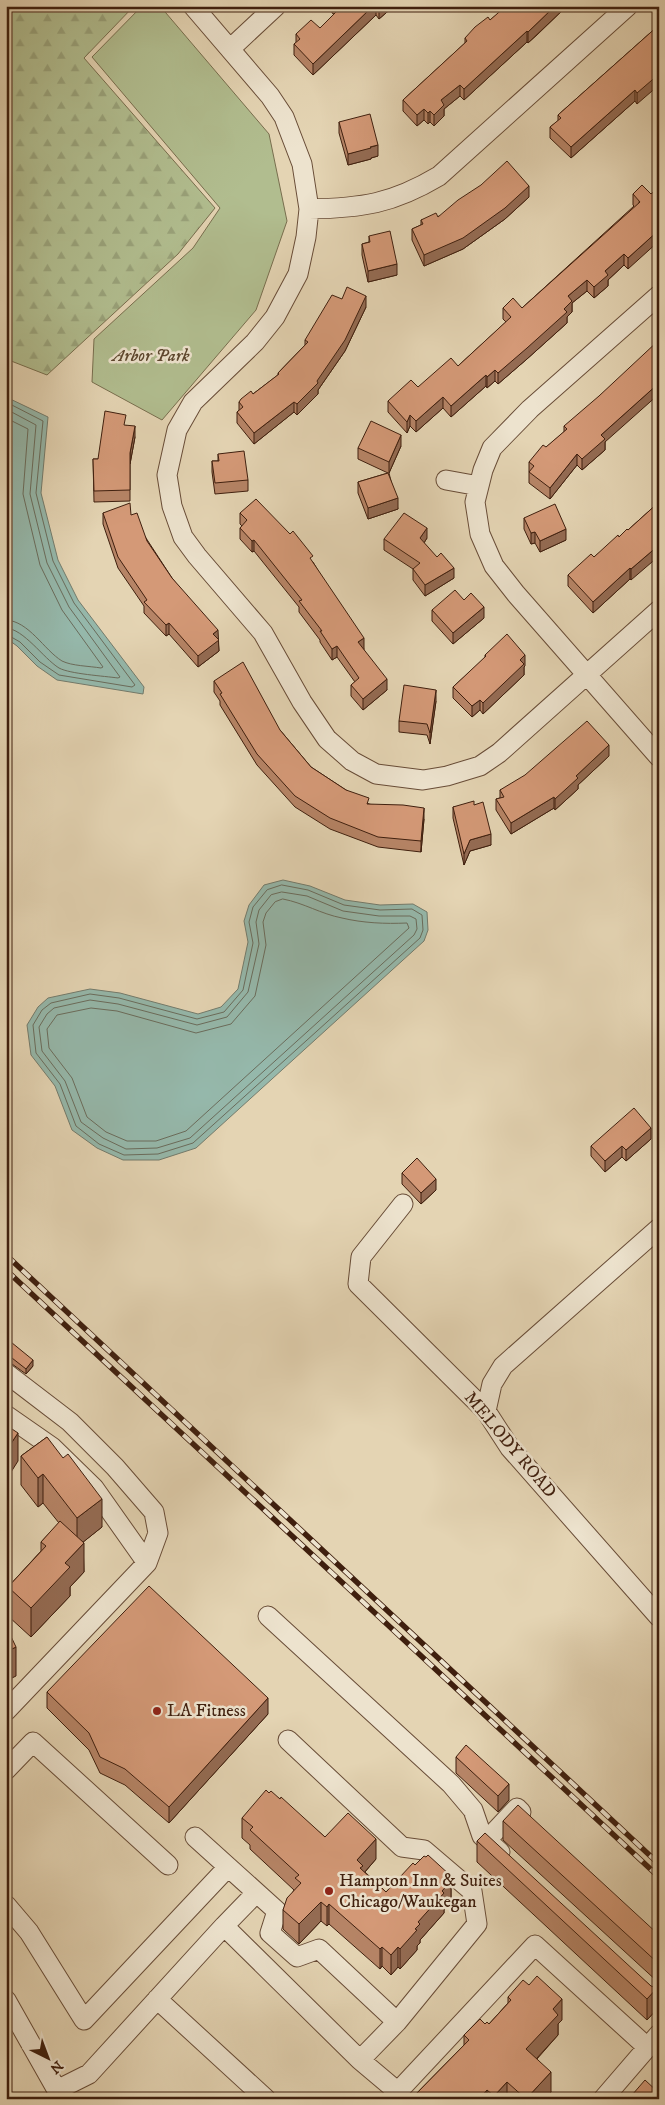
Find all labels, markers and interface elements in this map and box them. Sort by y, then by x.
park label: Arbor Park [110,345,190,367]
street label: MELODY ROAD [459,1387,561,1503]
place label: LA Fitness [167,1700,246,1722]
marker: LA Fitness [151,1705,163,1717]
place label: Hampton Inn & Suites Chicago/Waukegan [339,1870,502,1913]
marker: Hampton Inn & Suites Chicago/Waukegan [323,1885,335,1897]
north arrow [22,2032,72,2082]
text: N [45,2056,66,2078]

